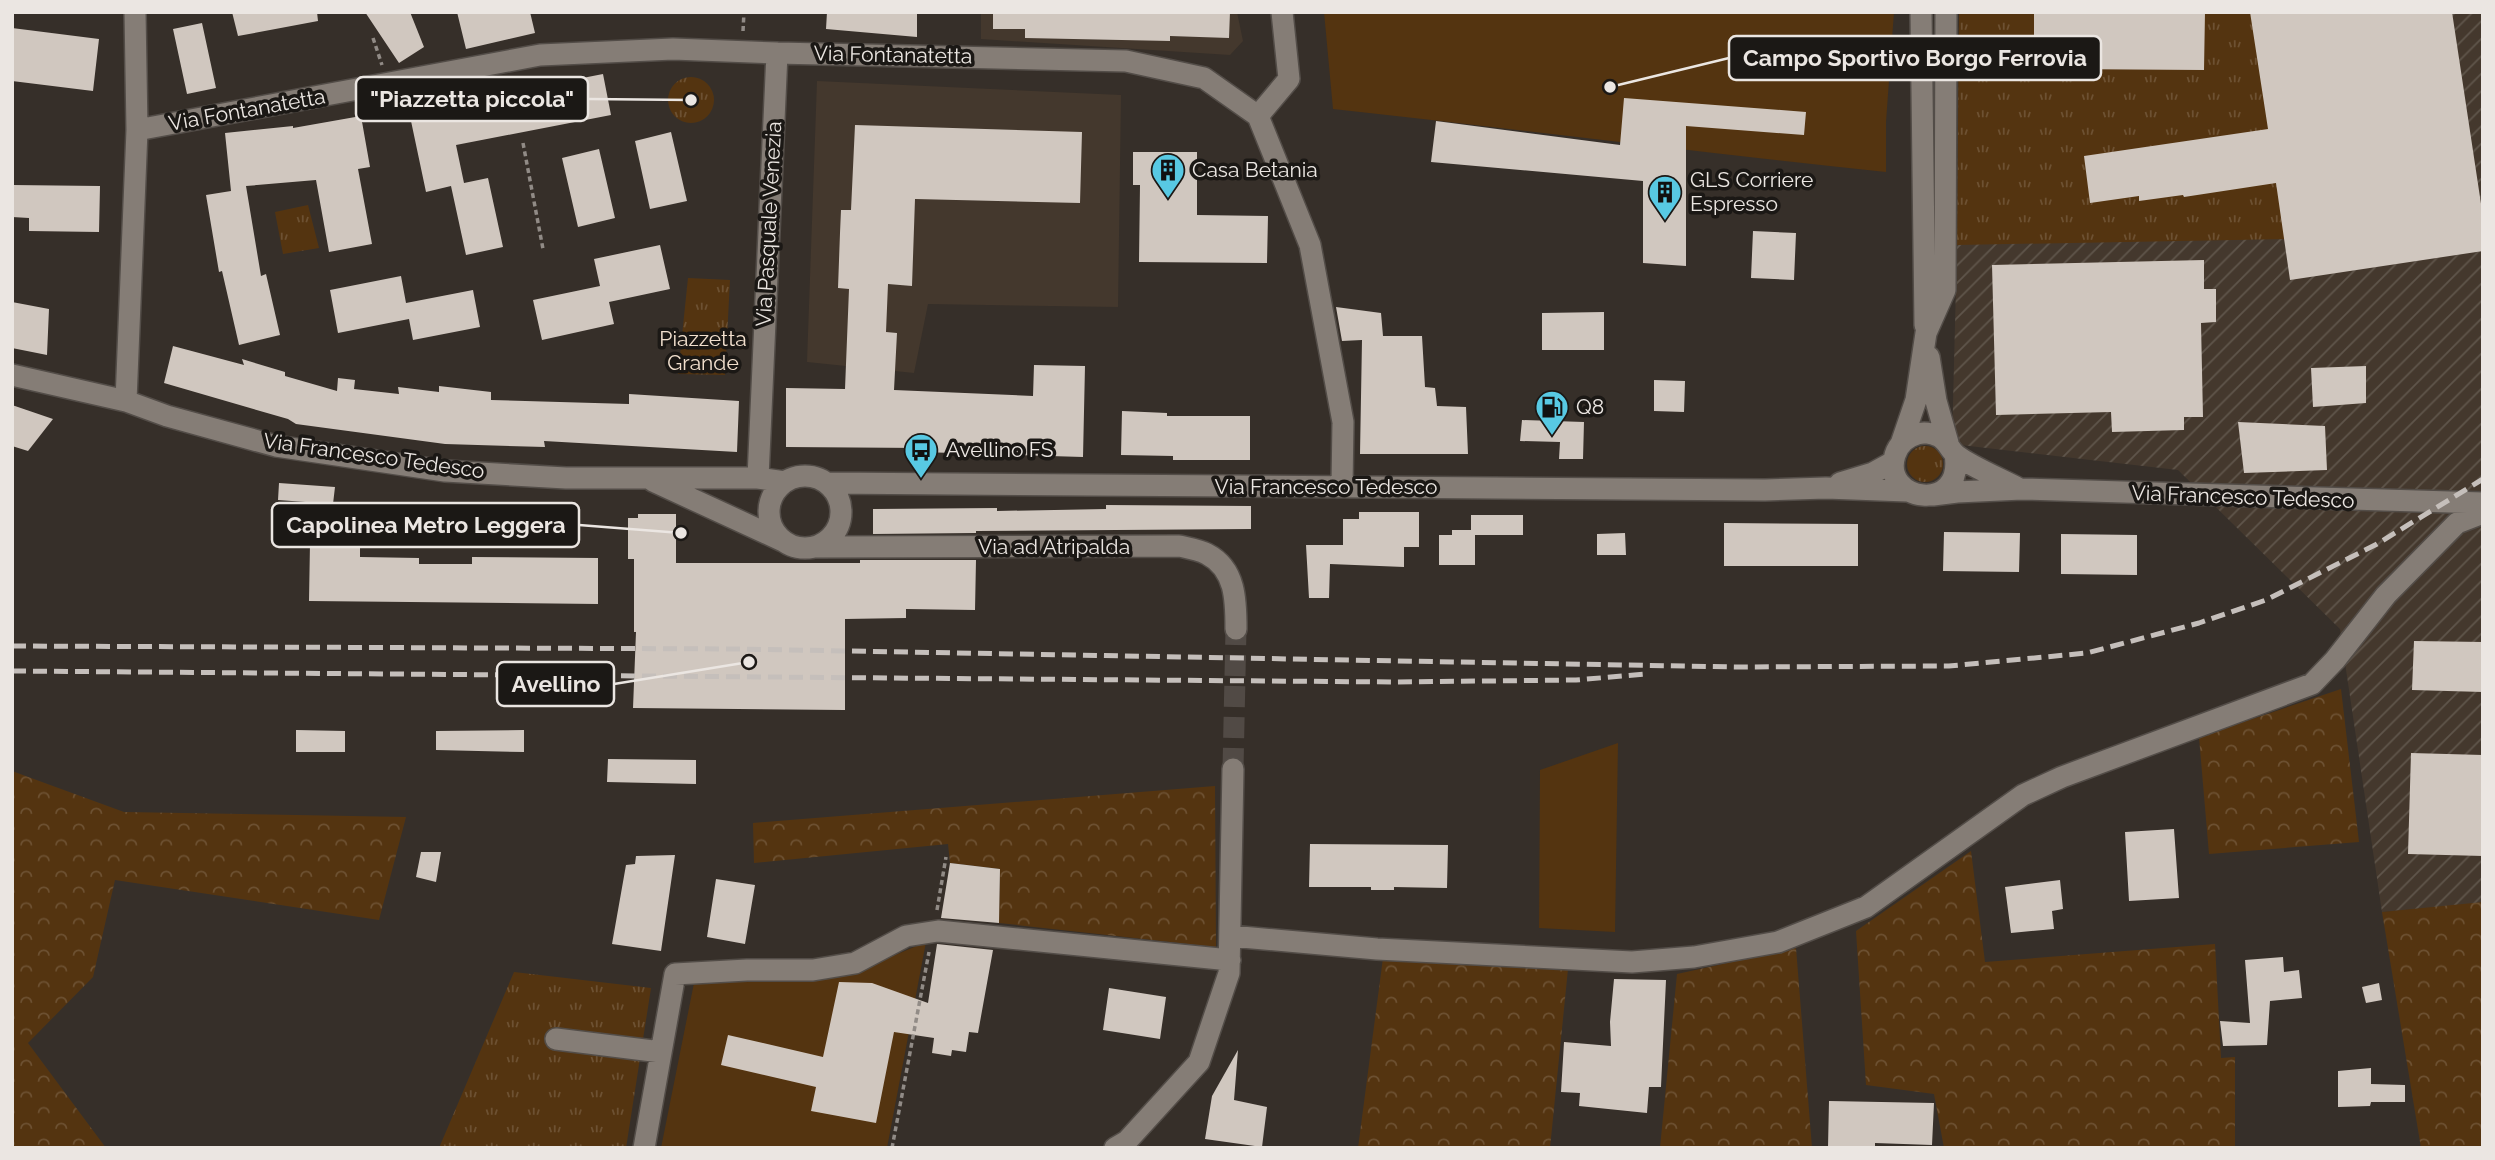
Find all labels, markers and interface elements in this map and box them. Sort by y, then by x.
callout: Campo Sportivo Borgo Ferrovia [1729,36,2101,80]
street label: Via Fontanatetta [813,41,973,68]
text: Campo Sportivo Borgo Ferrovia [1743,44,2087,71]
callout: "Piazzetta piccola" [356,77,588,121]
street label: Via Fontanatetta [167,83,327,136]
text: "Piazzetta piccola" [370,85,574,112]
street label: Via Pasquale Venezia [751,121,786,327]
building icon: Casa Betania [1149,151,1187,200]
place label: Casa Betania [1192,157,1318,182]
place label: GLS Corriere Espresso [1690,167,1813,216]
building icon: GLS Corriere Espresso [1646,173,1684,222]
park label: Piazzetta Grande [659,326,747,375]
fuel station icon: Q8 [1533,388,1571,437]
place label: Q8 [1576,394,1604,419]
street label: Via Francesco Tedesco [262,428,486,483]
bus stop icon: Avellino FS [902,431,940,480]
place label: Avellino FS [946,437,1054,462]
street label: Via Francesco Tedesco [1214,474,1438,499]
street label: Via Francesco Tedesco [2131,480,2355,513]
callout: Capolinea Metro Leggera [272,503,579,547]
text: Capolinea Metro Leggera [286,511,566,538]
street label: Via ad Atripalda [978,534,1130,559]
callout: Avellino [497,662,614,706]
text: Avellino [512,670,601,697]

